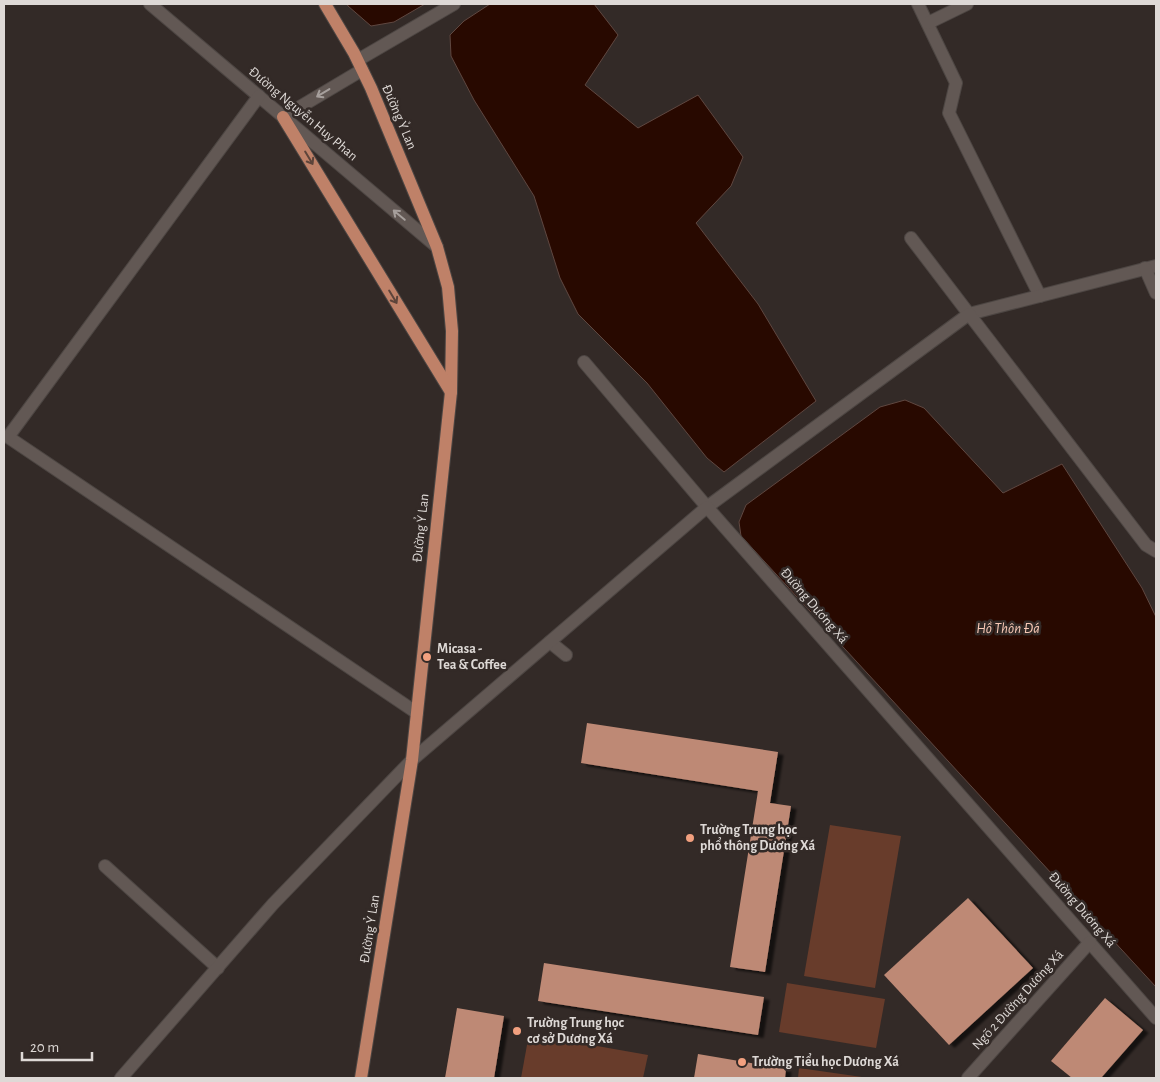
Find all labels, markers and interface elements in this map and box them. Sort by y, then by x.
street label: Đường Nguyễn Huy Phan [246,63,362,164]
street label: Đường Ỷ Lan [379,82,421,152]
one-way arrow [316,89,330,99]
one-way arrow [304,151,314,165]
one-way arrow [393,209,406,221]
one-way arrow [389,290,399,304]
street label: Đường Ỷ Lan [408,493,432,563]
street label: Đường Dương Xá [778,566,851,647]
water label: Hồ Thôn Đá [976,621,1040,636]
place label: Micasa - Tea & Coffee [437,642,507,672]
marker: Micasa - Tea & Coffee [421,651,433,663]
place label: Trường Trung học phổ thông Dương Xá [700,823,816,853]
marker: Trường Trung học phổ thông Dương Xá [684,832,696,844]
street label: Đường Dương Xá [1046,870,1119,951]
street label: Đường Ỷ Lan [356,893,382,964]
street label: Ngõ 2 Đường Dương Xá [970,947,1067,1053]
place label: Trường Trung học cơ sở Dương Xá [527,1016,625,1046]
marker: Trường Trung học cơ sở Dương Xá [511,1025,523,1037]
scale bar [22,1030,92,1062]
text: 20 m [30,1040,59,1055]
place label: Trường Tiểu học Dương Xá [752,1053,899,1069]
marker: Trường Tiểu học Dương Xá [736,1056,748,1068]

